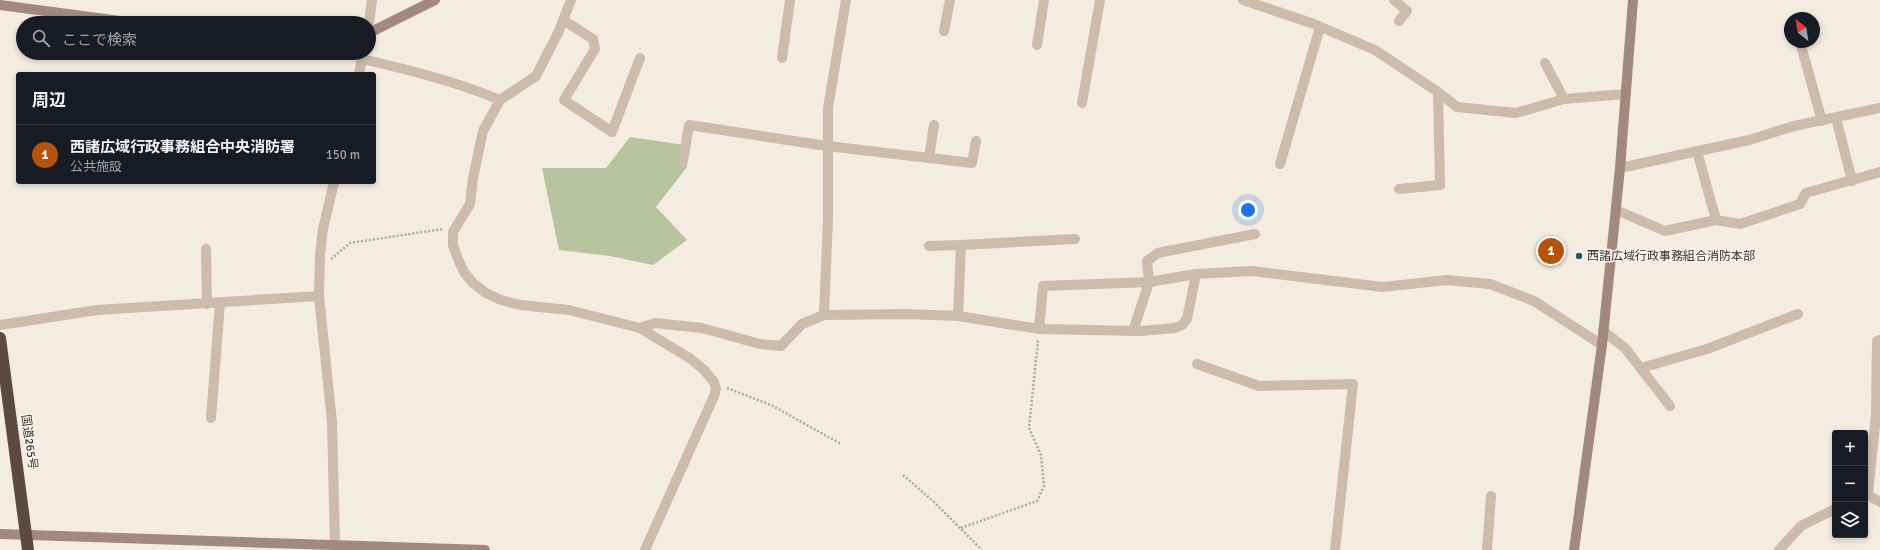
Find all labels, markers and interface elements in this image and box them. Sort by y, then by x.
north arrow [1784,12,1820,48]
search box [16,16,376,60]
icon: search [30,27,52,49]
text: ここで検索 [62,31,137,49]
text: 周辺 [32,90,66,111]
text: 西諸広域行政事務組合中央消防署 [70,138,295,156]
text: 1 [41,147,49,163]
text: 150 m [326,147,360,163]
text: 公共施設 [70,159,122,175]
your location [1238,200,1258,220]
pin: 1 [1538,236,1564,266]
place label: 西諸広域行政事務組合消防本部 [1587,249,1755,264]
marker: 西諸広域行政事務組合消防本部 [1574,251,1584,261]
street label: 国道265号 [18,413,40,471]
map controls [1832,430,1868,538]
button: + [1832,430,1868,466]
button: − [1832,466,1868,502]
button: layers [1832,502,1868,538]

